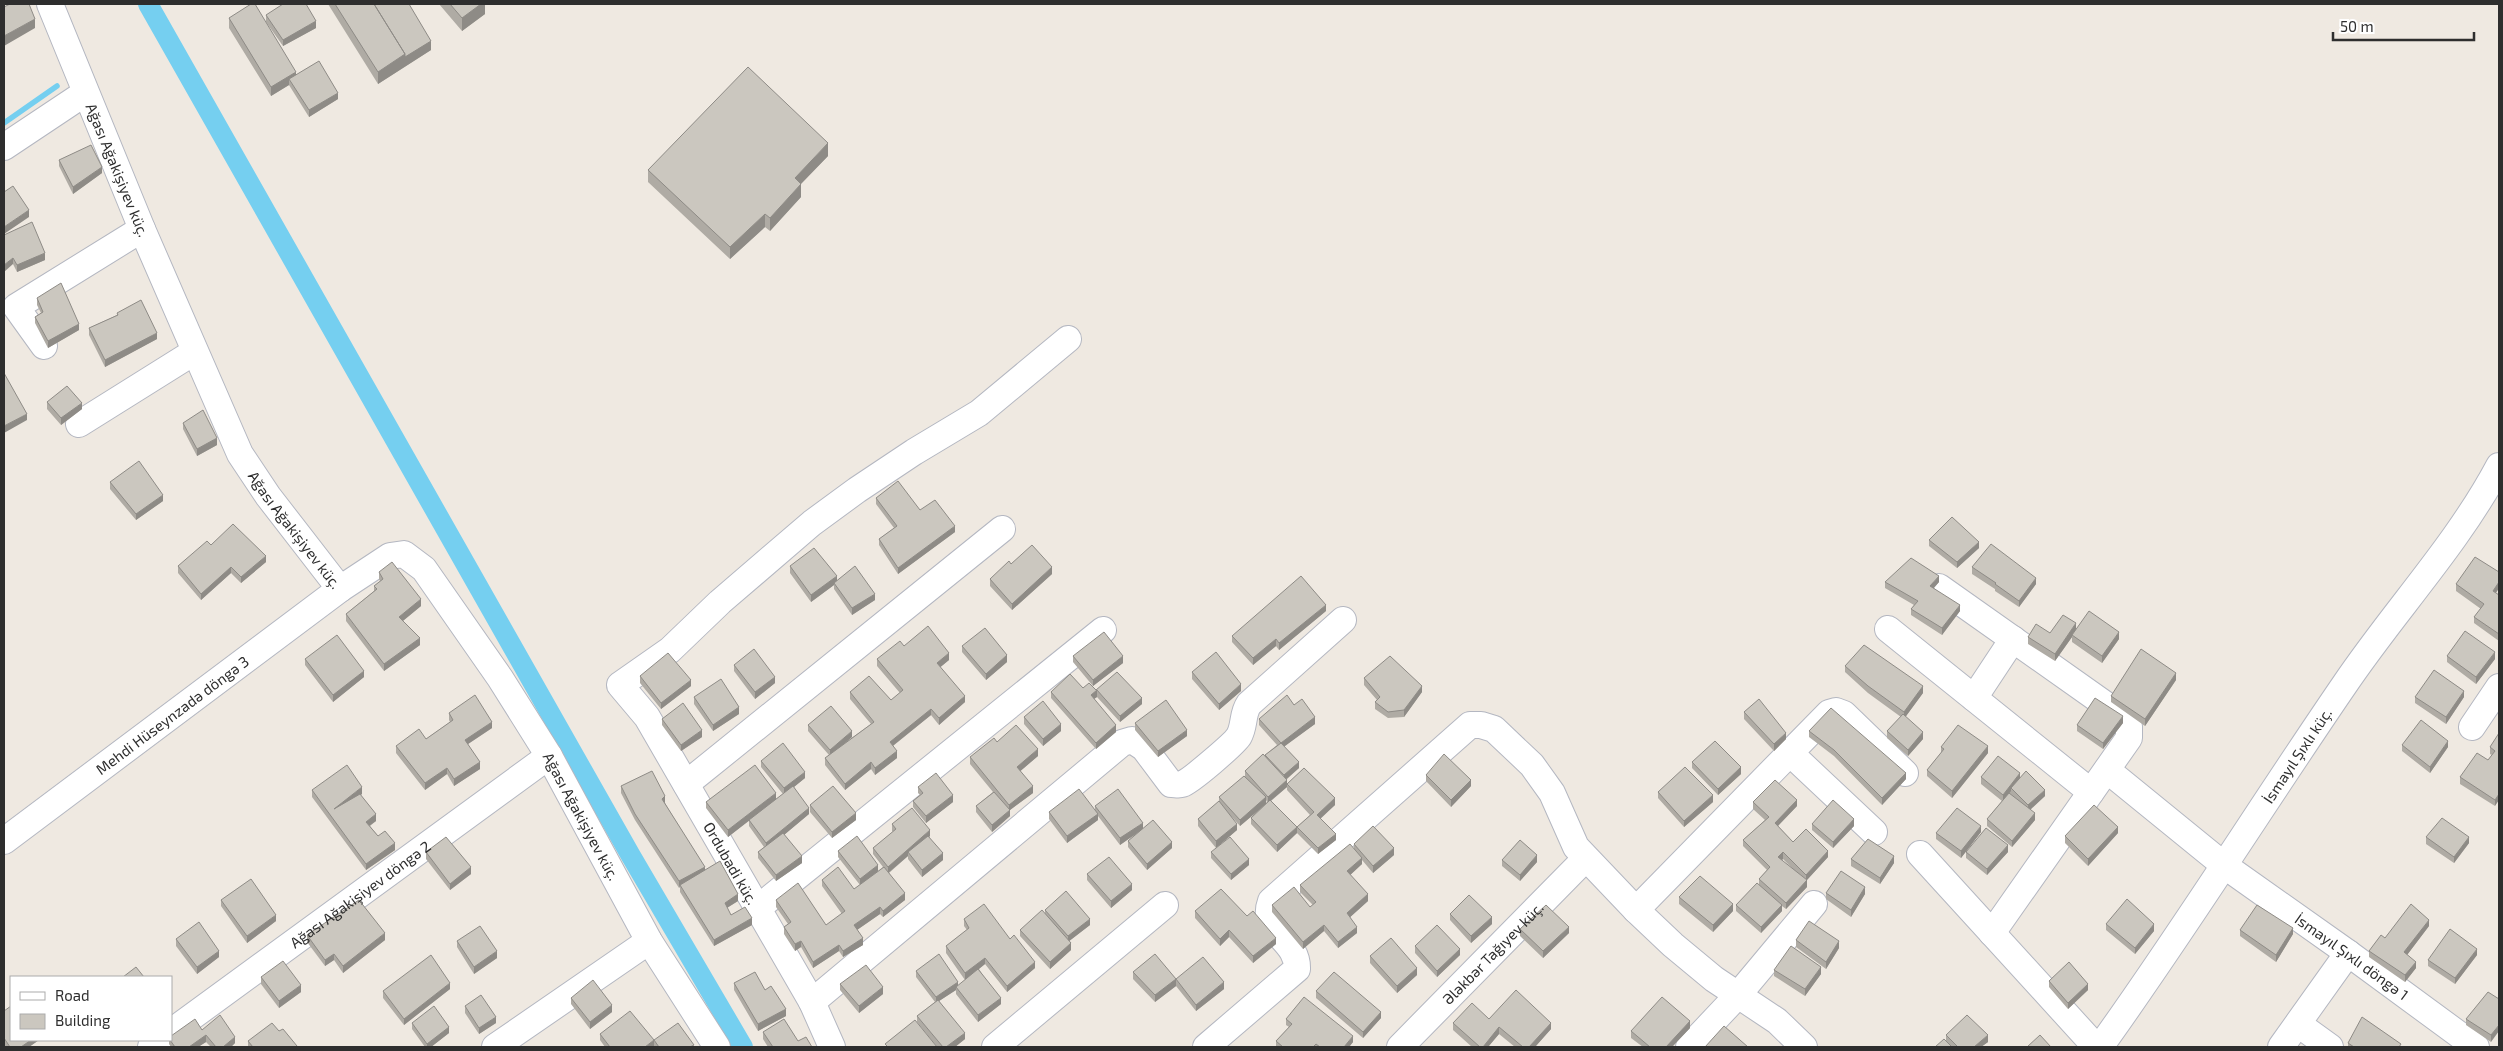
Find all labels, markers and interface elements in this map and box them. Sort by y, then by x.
scale bar [2333,10,2474,42]
text: 50 m [2340,17,2374,35]
street label: Ağası Ağakişiyev küç. [82,100,153,239]
street label: Ağası Ağakişiyev küç. [245,467,345,592]
street label: Mehdi Hüseynzadə döngə 3 [92,652,252,778]
street label: İsmayıl Şıxlı küç. [2259,704,2335,806]
street label: Ağası Ağakişiyev küç. [540,749,623,883]
street label: Ordubadi küç. [699,818,762,908]
street label: Ağası Ağakişiyev döngə 2 [286,837,434,951]
street label: Ələkbər Tağıyev küç. [1438,898,1547,1008]
street label: İsmayıl Şıxlı döngə 1 [2292,910,2412,1003]
legend [10,976,172,1041]
text: Road [55,986,90,1004]
text: Building [55,1011,111,1029]

